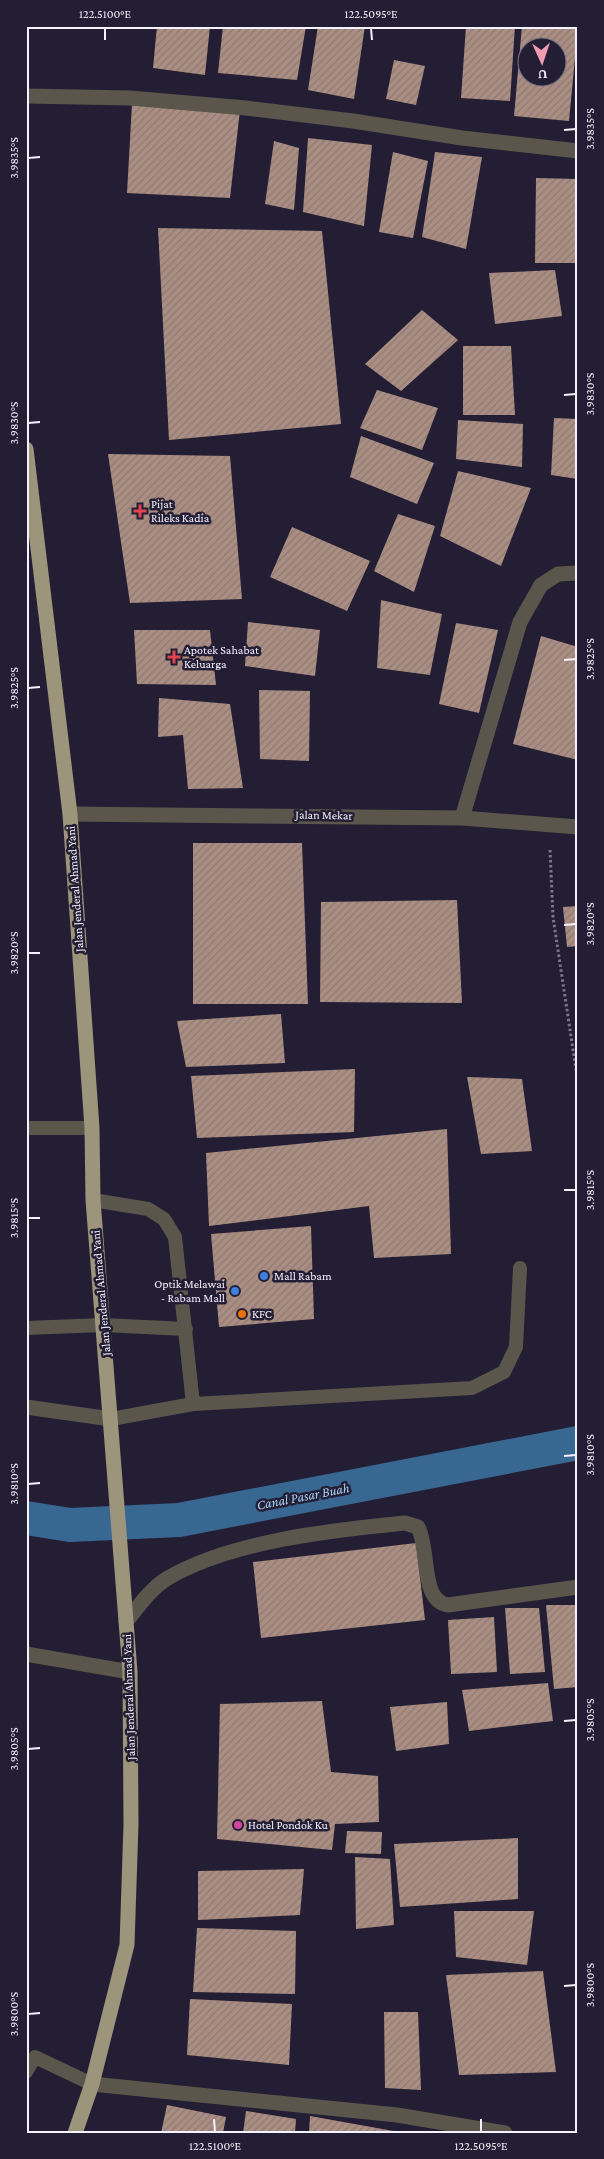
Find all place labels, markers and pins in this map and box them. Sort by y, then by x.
place label: Pijat Rileks Kadia [151,497,210,525]
marker: Pijat Rileks Kadia [133,504,147,518]
place label: Apotek Sahabat Keluarga [184,643,260,671]
marker: Apotek Sahabat Keluarga [168,651,180,663]
place label: Mall Rabam [274,1269,332,1283]
marker: Mall Rabam [258,1270,270,1282]
place label: Optik Melawai - Rabam Mall [154,1277,225,1305]
marker: Optik Melawai - Rabam Mall [229,1285,241,1297]
place label: KFC [252,1307,272,1321]
marker: KFC [236,1308,248,1320]
place label: Hotel Pondok Ku [248,1818,329,1832]
marker: Hotel Pondok Ku [232,1819,244,1831]

